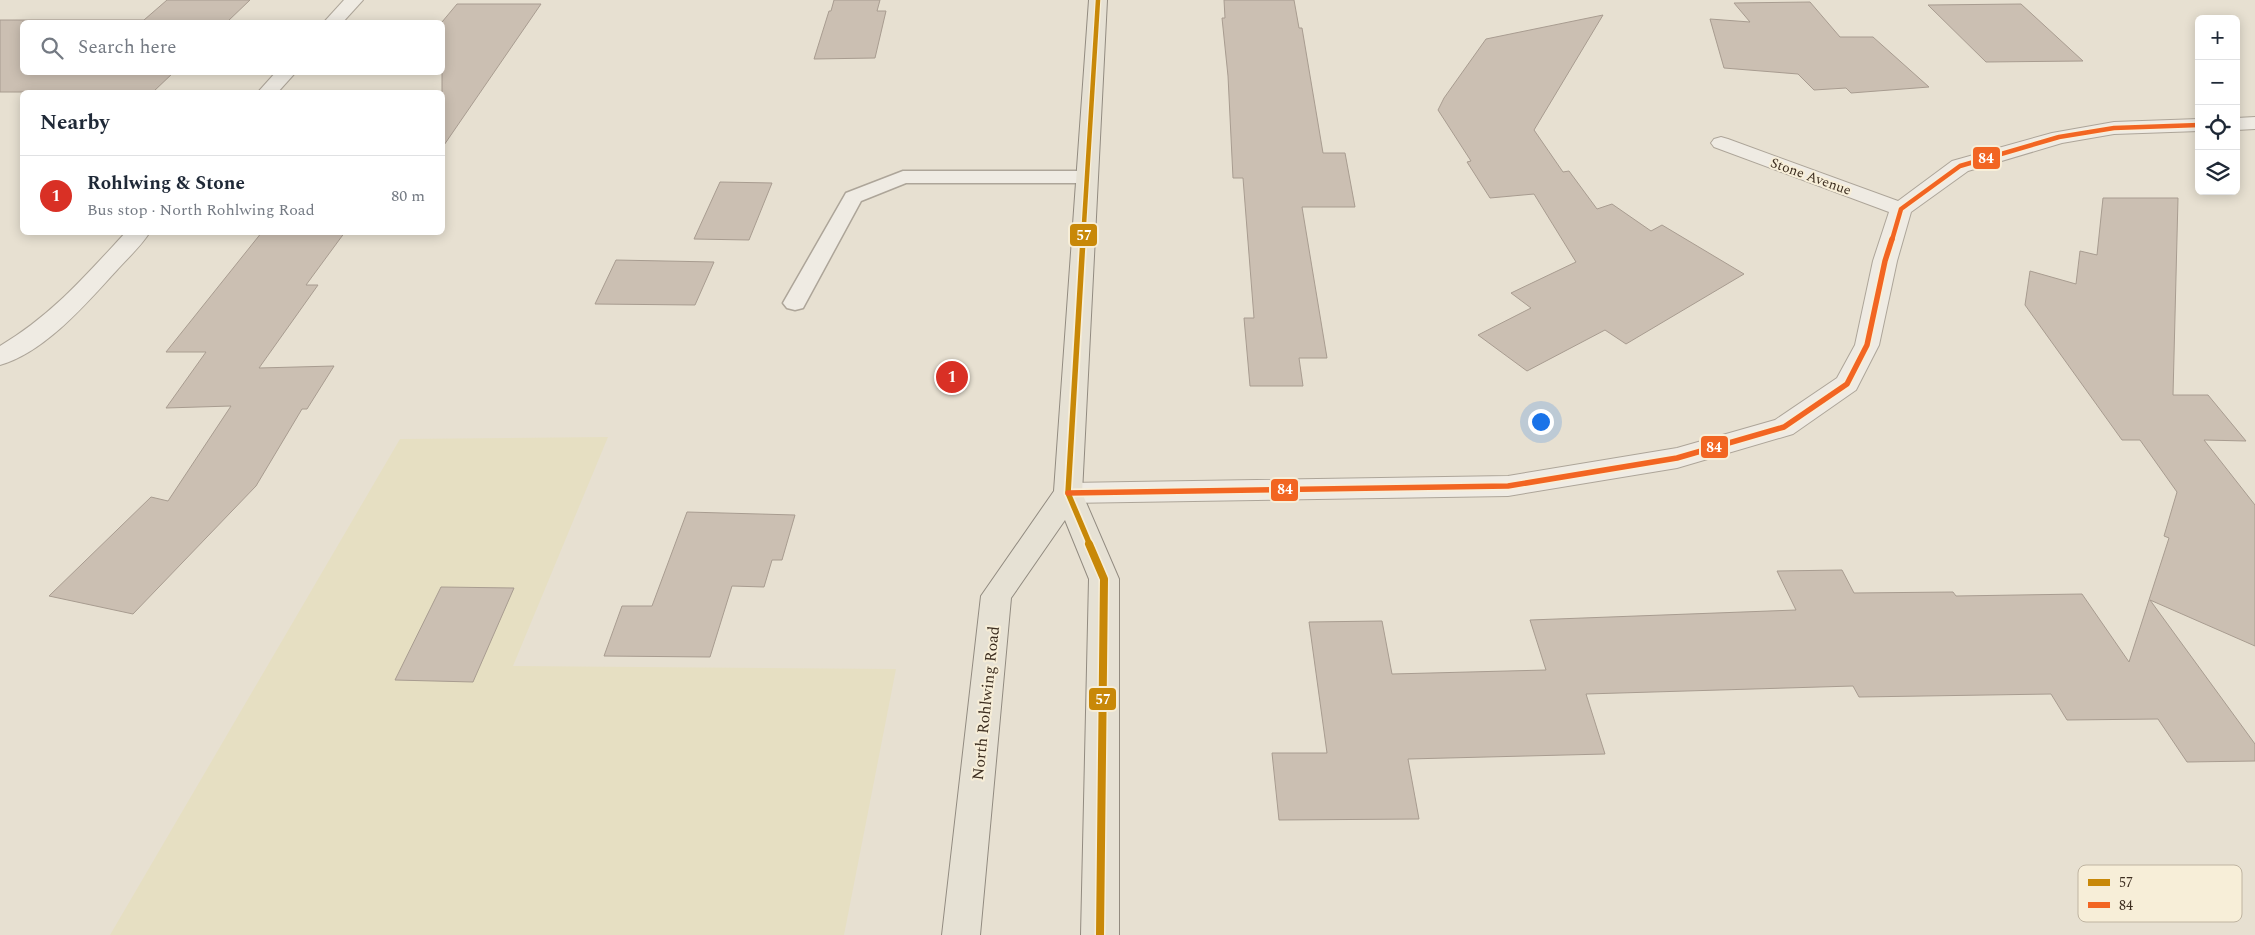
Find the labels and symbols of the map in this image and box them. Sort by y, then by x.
line badge: 84 [1972,146,2001,170]
text: 84 [1978,148,1994,169]
street label: Stone Avenue [1767,152,1854,201]
line badge: 57 [1069,223,1098,247]
text: 57 [1076,225,1092,246]
pin: 1 [936,358,968,396]
your location [1528,409,1554,435]
line badge: 84 [1700,435,1729,459]
text: 84 [1706,437,1722,458]
line badge: 84 [1270,478,1299,502]
text: 84 [1277,479,1293,500]
street label: North Rohlwing Road [966,625,1006,781]
line badge: 57 [1088,687,1117,711]
text: 57 [1095,689,1111,710]
legend [2078,865,2242,922]
text: 57 [2119,872,2133,893]
text: 84 [2119,895,2133,916]

